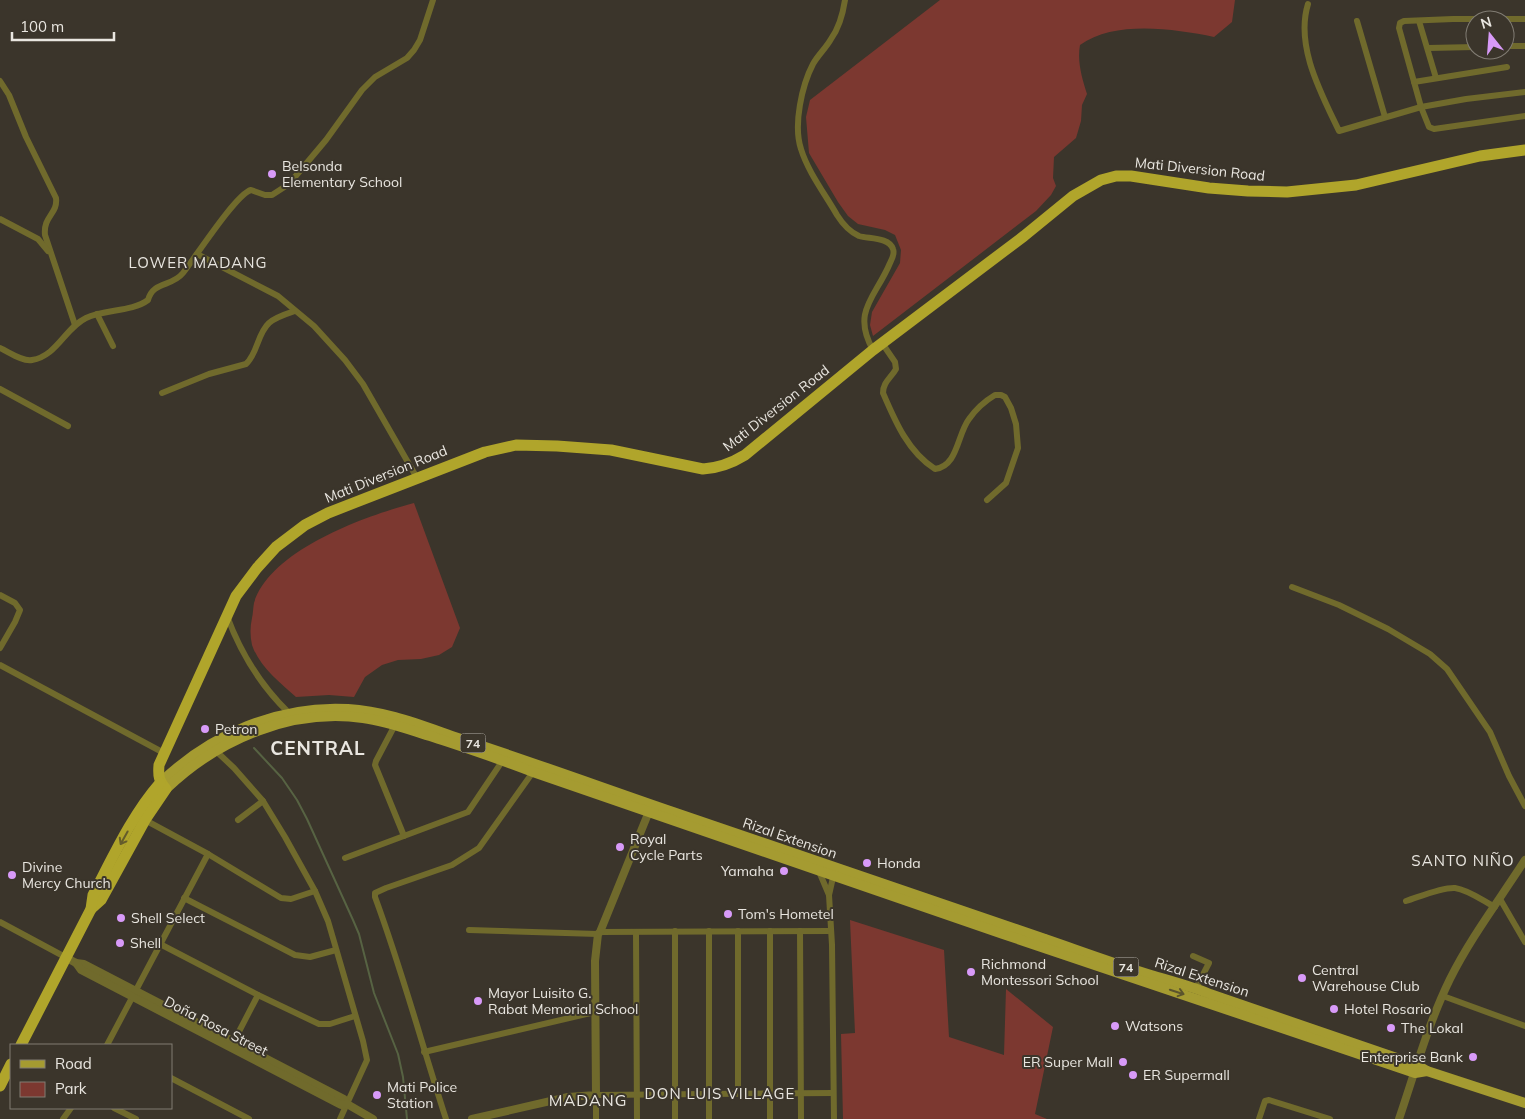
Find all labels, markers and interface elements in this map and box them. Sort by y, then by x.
scale bar [12,10,115,42]
north arrow [1465,10,1515,60]
text: N [1479,12,1494,33]
text: 100 m [20,17,64,36]
street label: Mati Diversion Road [1134,153,1266,185]
place label: Belsonda Elementary School [282,157,402,191]
marker: Belsonda Elementary School [266,168,278,180]
district label: LOWER MADANG [129,253,267,272]
street label: Mati Diversion Road [719,361,833,455]
street label: Mati Diversion Road [322,441,450,507]
place label: Petron [215,720,258,738]
marker: Petron [199,723,211,735]
road number: 74 [460,734,486,752]
district label: CENTRAL [270,736,366,760]
street label: Rizal Extension [741,813,839,863]
one-way arrow [119,830,128,845]
place label: Royal Cycle Parts [630,830,703,864]
marker: Royal Cycle Parts [614,841,626,853]
district label: SANTO NIÑO [1411,851,1515,870]
place label: Honda [877,854,921,872]
marker: Honda [861,857,873,869]
place label: Divine Mercy Church [22,858,111,892]
place label: Yamaha [720,862,774,880]
marker: Yamaha [778,865,790,877]
marker: Divine Mercy Church [6,869,18,881]
place label: Tom's Hometel [738,905,834,923]
marker: Tom's Hometel [722,908,734,920]
place label: Shell Select [131,909,205,927]
marker: Shell Select [115,912,127,924]
place label: Shell [130,934,161,952]
marker: Shell [114,937,126,949]
street label: Rizal Extension [1152,953,1252,1001]
place label: Richmond Montessori School [981,955,1099,989]
road number: 74 [1114,958,1138,976]
place label: Central Warehouse Club [1312,961,1420,995]
marker: Richmond Montessori School [965,966,977,978]
marker: Central Warehouse Club [1296,972,1308,984]
place label: Mayor Luisito G. Rabat Memorial School [488,984,638,1018]
one-way arrow [1169,988,1185,998]
street label: Doña Rosa Street [161,992,271,1060]
marker: Mayor Luisito G. Rabat Memorial School [472,995,484,1007]
place label: Hotel Rosario [1344,1000,1431,1018]
marker: Hotel Rosario [1328,1003,1340,1015]
place label: Watsons [1125,1017,1183,1035]
place label: The Lokal [1401,1019,1463,1037]
marker: Watsons [1109,1020,1121,1032]
marker: The Lokal [1385,1022,1397,1034]
legend [10,1044,172,1109]
place label: Enterprise Bank [1361,1048,1464,1066]
marker: Enterprise Bank [1467,1051,1479,1063]
place label: ER Super Mall [1023,1053,1113,1071]
text: Road [55,1054,92,1073]
marker: ER Super Mall [1117,1056,1129,1068]
place label: ER Supermall [1143,1066,1230,1084]
marker: ER Supermall [1127,1069,1139,1081]
place label: Mati Police Station [387,1078,457,1112]
text: Park [55,1079,87,1098]
district label: DON LUIS VILLAGE [645,1084,795,1103]
marker: Mati Police Station [371,1089,383,1101]
district label: MADANG [549,1090,627,1110]

